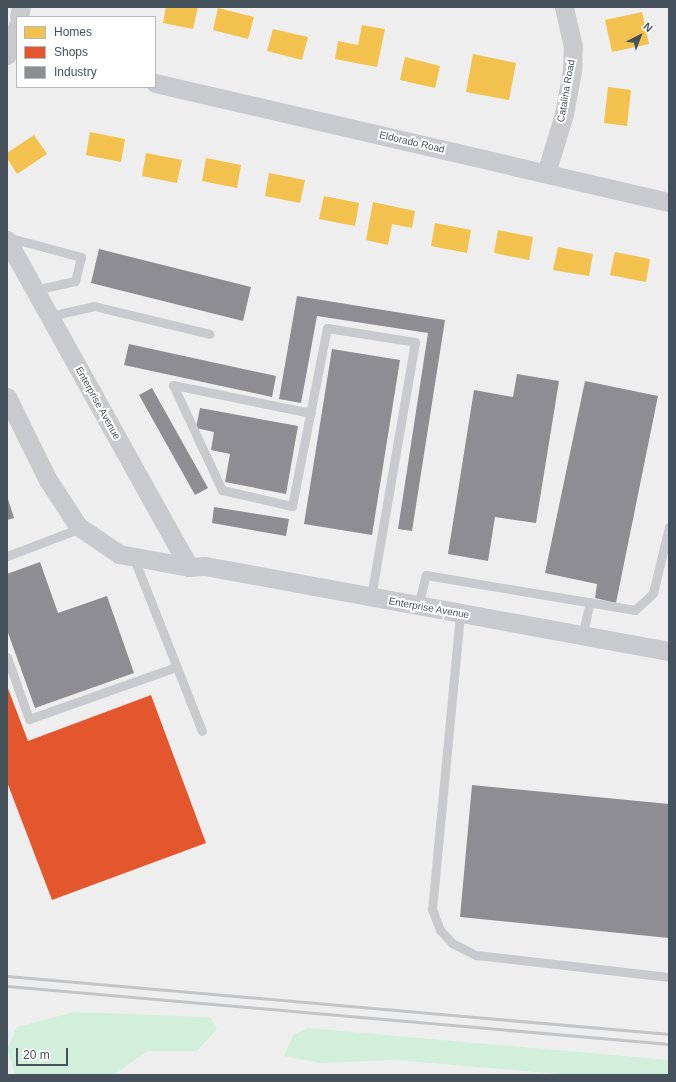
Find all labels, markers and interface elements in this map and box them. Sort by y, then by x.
legend [16,16,156,88]
north arrow [620,16,660,56]
text: N [641,20,655,34]
text: Homes [54,25,92,39]
text: Shops [54,45,88,59]
street label: Catalina Road [555,59,577,123]
text: Industry [54,65,97,79]
street label: Eldorado Road [378,129,446,155]
street label: Enterprise Avenue [73,364,123,442]
street label: Enterprise Avenue [388,595,470,621]
scale bar [18,1040,70,1066]
text: 20 m [23,1048,50,1062]

